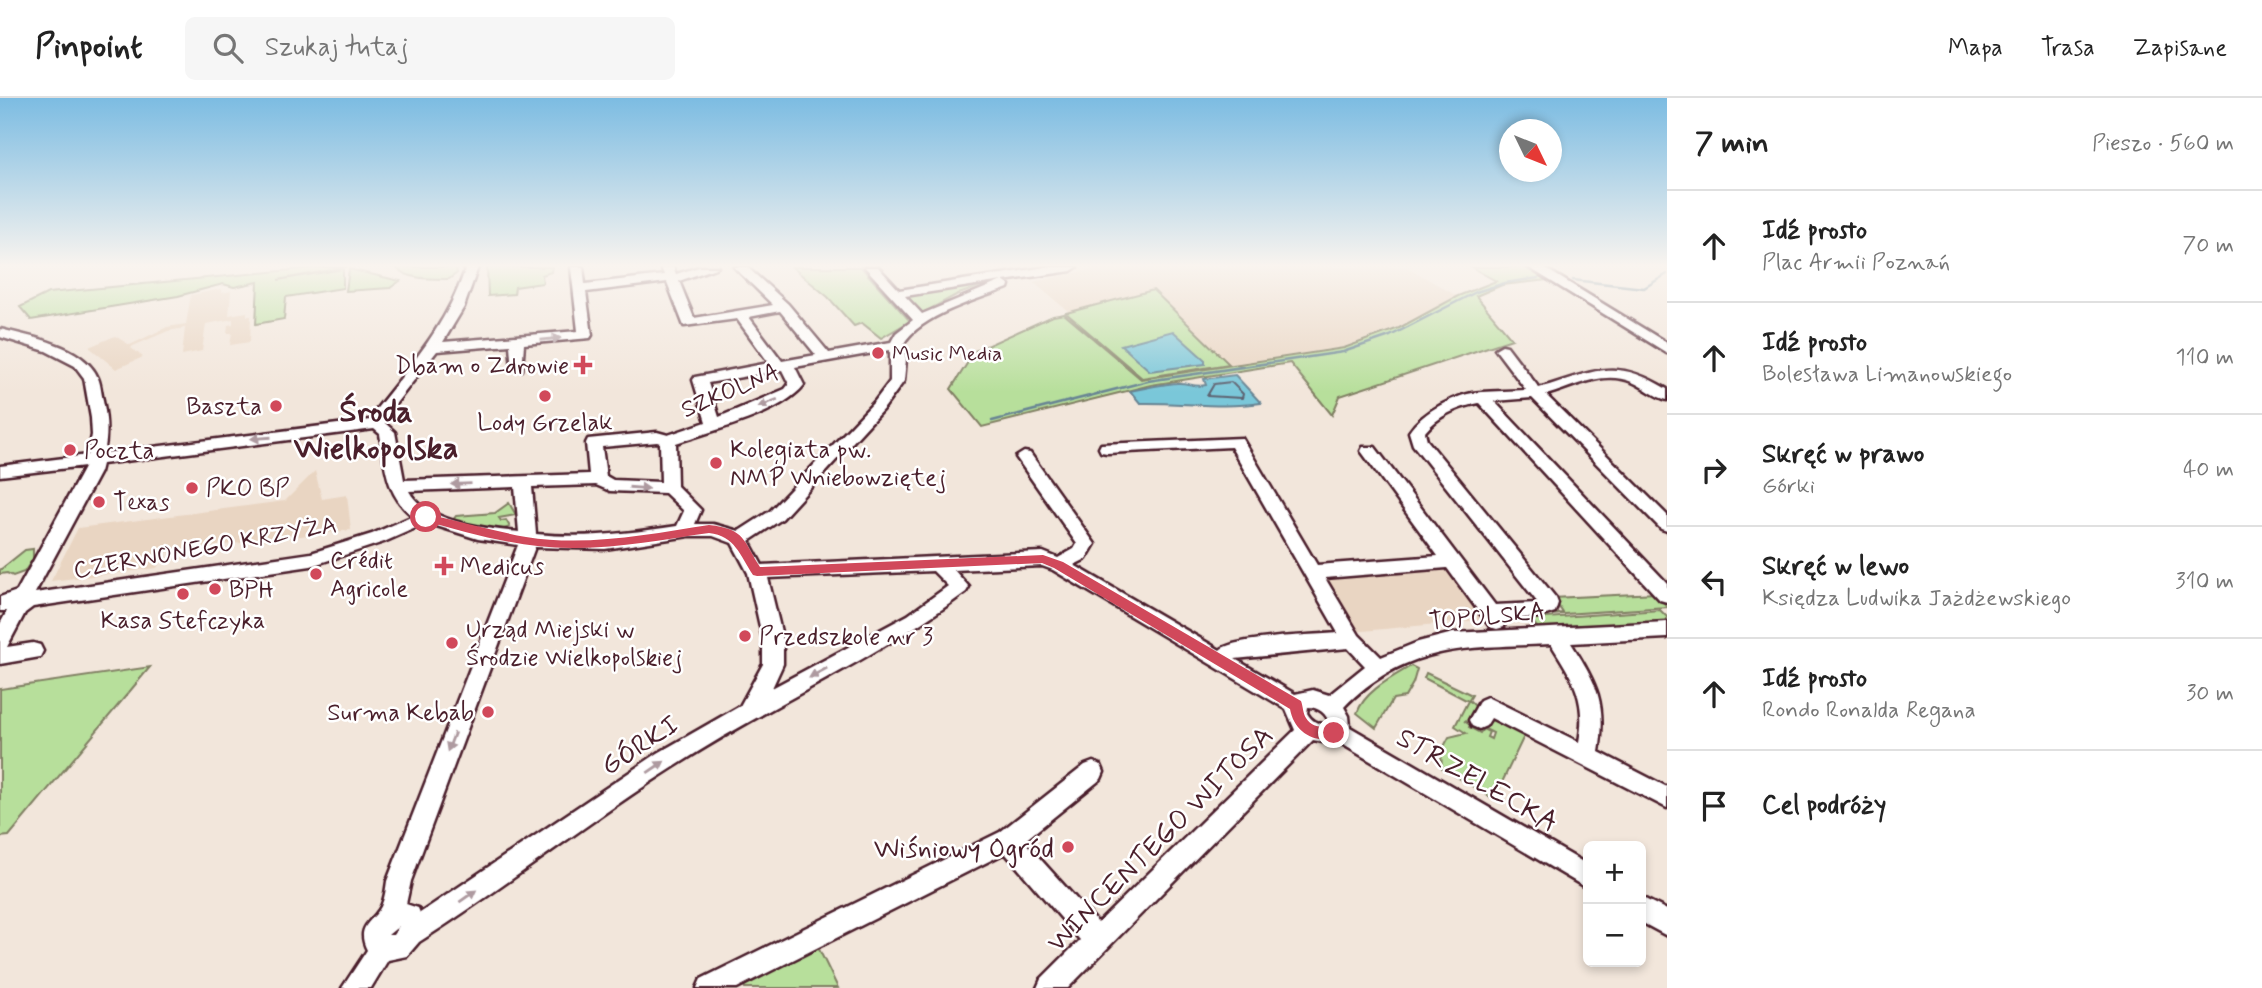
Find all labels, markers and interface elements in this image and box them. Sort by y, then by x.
search box [185,17,675,80]
text: Pinpoint [35,26,143,70]
icon: search [209,29,247,67]
text: Szukaj tutaj [265,31,408,65]
text: Mapa [1948,33,2003,64]
text: Trasa [2041,33,2095,64]
text: Zapisane [2133,33,2227,64]
north arrow [1499,119,1562,182]
text: 7 min [1695,124,1769,163]
text: Pieszo · 560 m [2092,129,2234,159]
text: Idź prosto [1762,214,1867,248]
icon: ahead [1695,227,1733,265]
text: 70 m [2182,231,2234,261]
text: Plac Armii Poznań [1762,248,1950,278]
text: Idź prosto [1762,326,1867,360]
one-way arrow [540,333,562,344]
icon: ahead [1695,339,1733,377]
place label: Music Media [892,340,1002,368]
text: 110 m [2175,343,2234,373]
marker: Music Media [870,345,886,361]
place label: Dbam o Zdrowie [395,351,569,382]
marker: Dbam o Zdrowie [575,357,591,373]
street label: SZKOLNA [677,357,785,426]
text: Bolesława Limanowskiego [1762,360,2012,390]
marker: Lody Grzelak [537,388,553,404]
district label: Środa Wielkopolska [294,391,458,470]
place label: Baszta [186,392,262,423]
one-way arrow [757,397,778,408]
marker: Baszta [268,398,284,414]
place label: Lody Grzelak [477,408,613,439]
one-way arrow [249,433,271,444]
place label: Kolegiata pw. NMP Wniebowziętej [730,435,946,494]
place label: Poczta [84,436,154,467]
text: Skręć w prawo [1762,438,1924,472]
marker: Poczta [62,442,78,458]
icon: right [1695,451,1733,489]
marker: Kolegiata pw. NMP Wniebowziętej [708,455,724,471]
text: 40 m [2183,455,2234,485]
text: Górki [1762,472,1815,502]
place label: PKO BP [206,474,290,505]
one-way arrow [450,478,472,489]
marker: PKO BP [184,480,200,496]
one-way arrow [628,482,650,493]
place label: Texas [113,488,170,519]
marker: Texas [91,494,107,510]
route start [410,501,441,532]
street label: CZERWONEGO KRZYŻA [71,510,339,587]
place label: Crédit Agricole [330,546,408,605]
text: Skręć w lewo [1762,550,1909,584]
place label: Medicus [460,552,545,583]
marker: Medicus [434,556,454,576]
icon: left [1695,563,1733,601]
marker: Crédit Agricole [308,566,324,582]
text: 310 m [2175,567,2234,597]
place label: BPH [229,575,274,606]
marker: BPH [207,581,223,597]
text: Księdza Ludwika Jażdżewskiego [1762,584,2071,614]
marker: Kasa Stefczyka [175,586,191,602]
street label: TOPOLSKA [1428,597,1547,638]
place label: Kasa Stefczyka [101,606,265,637]
place label: Urząd Miejski w Środzie Wielkopolskiej [466,615,682,674]
place label: Przedszkole nr 3 [759,622,933,653]
marker: Przedszkole nr 3 [737,628,753,644]
marker: Urząd Miejski w Środzie Wielkopolskiej [444,635,460,651]
text: Idź prosto [1762,662,1867,696]
one-way arrow [809,667,828,679]
icon: ahead [1695,675,1733,713]
text: 30 m [2186,679,2234,709]
text: Rondo Ronalda Regana [1762,696,1976,726]
place label: Surma Kebab [327,698,474,729]
marker: Surma Kebab [480,704,496,720]
street label: GÓRKI [594,707,687,785]
route end [1318,717,1349,748]
street label: WINCENTEGO WITOSA [1039,718,1282,961]
street label: STRZELECKA [1389,720,1564,842]
one-way arrow [445,732,456,753]
one-way arrow [646,761,666,774]
icon: arrive [1695,787,1733,825]
text: Cel podróży [1762,789,1886,823]
place label: Wiśniowy Ogród [874,831,1054,868]
marker: Wiśniowy Ogród [1060,839,1076,855]
map controls [1583,841,1646,967]
button: + [1583,841,1646,904]
one-way arrow [459,889,477,903]
button: − [1583,904,1646,967]

